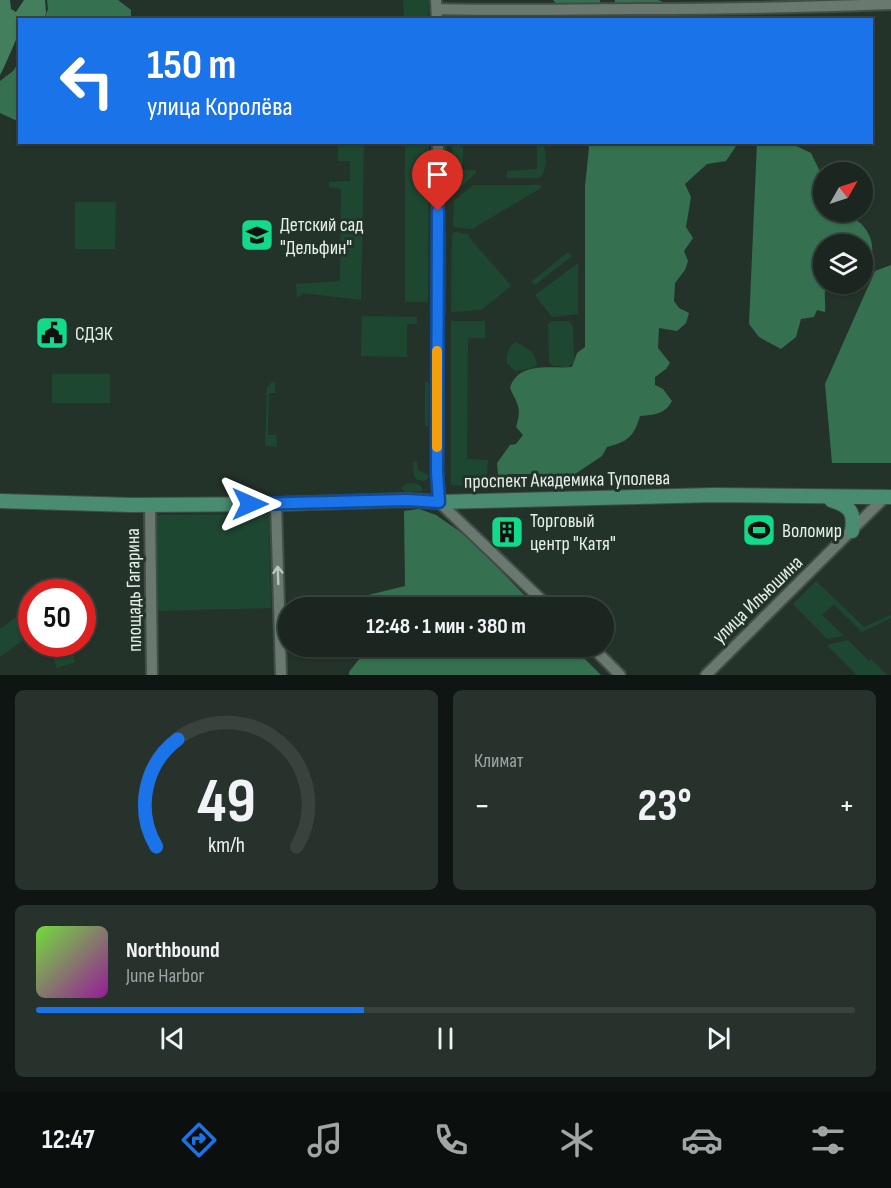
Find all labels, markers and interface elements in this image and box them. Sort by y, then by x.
text: 150 m [147,40,236,91]
icon: left [48,42,126,120]
text: улица Королёва [147,91,293,123]
pin [412,149,463,211]
icon: arrive [421,158,454,191]
north arrow [813,162,873,222]
map controls [813,162,873,294]
place label: Детский сад "Дельфин" [280,213,364,260]
school or university icon: Детский сад "Дельфин" [239,217,275,253]
button: layers [813,234,873,294]
public building icon: СДЭК [34,315,70,351]
place label: СДЭК [75,322,113,346]
street label: проспект Академика Туполева [464,466,670,494]
position arrow [218,472,282,536]
place label: Торговый центр "Катя" [530,509,616,556]
sports icon: Воломир [741,512,777,548]
building icon: Торговый центр "Катя" [489,514,525,550]
place label: Воломир [782,519,842,543]
street label: площадь Гагарина [121,528,147,652]
street label: улица Ильюшина [708,551,808,649]
one-way arrow [272,565,284,585]
speed limit sign: 50 [18,579,96,657]
text: 12:48 · 1 мин · 380 m [366,613,526,640]
text: Климат [474,749,524,773]
text: 49 [197,765,256,840]
text: 23° [637,779,692,834]
text: − [474,786,490,826]
text: + [839,786,855,826]
text: km/h [208,833,245,858]
text: Northbound [126,937,220,964]
text: June Harbor [126,964,204,988]
icon: previous [156,1022,189,1055]
icon: pause [429,1022,462,1055]
icon: next [702,1022,735,1055]
icon: directions [178,1119,220,1161]
icon: music [304,1119,346,1161]
icon: phone [430,1119,472,1161]
icon: climate [556,1119,598,1161]
icon: car [681,1119,723,1161]
icon: filters [807,1119,849,1161]
text: 12:47 [42,1124,95,1156]

